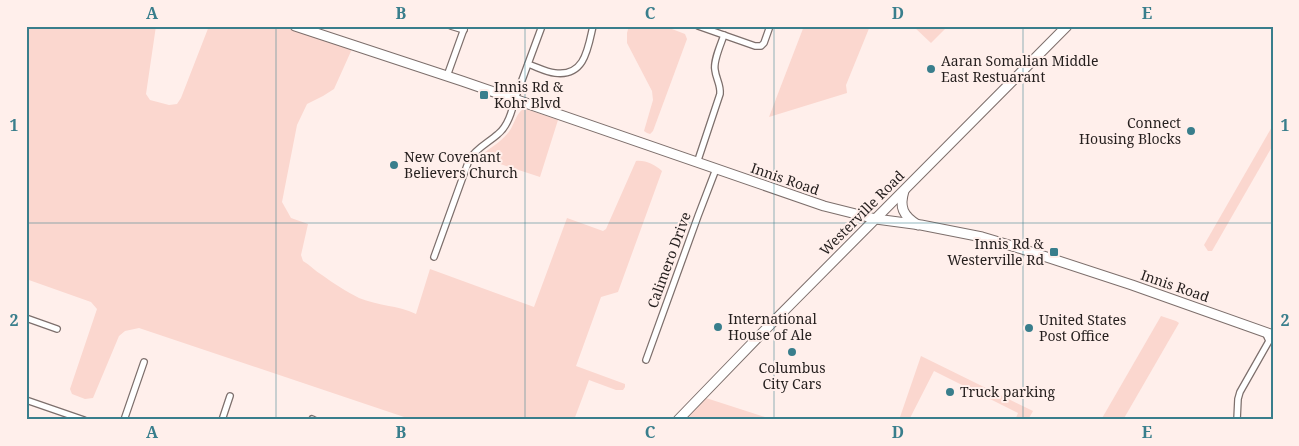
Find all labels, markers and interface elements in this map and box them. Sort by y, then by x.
text: A [146,2,159,24]
text: B [396,2,407,24]
text: C [645,2,656,24]
text: D [892,2,904,24]
text: E [1142,2,1152,24]
place label: Aaran Somalian Middle East Restuarant [941,51,1098,86]
marker: Aaran Somalian Middle East Restuarant [925,63,937,75]
place label: Innis Rd & Kohr Blvd [494,77,564,112]
marker: Innis Rd & Kohr Blvd [478,89,490,101]
place label: Connect Housing Blocks [1079,113,1181,148]
text: 1 [9,114,19,136]
text: 1 [1280,114,1290,136]
marker: Connect Housing Blocks [1185,125,1197,137]
place label: New Covenant Believers Church [404,147,518,182]
street label: Innis Road [748,158,822,199]
marker: New Covenant Believers Church [388,159,400,171]
street label: Westerville Road [815,166,909,259]
street label: Calimero Drive [642,209,695,311]
place label: Innis Rd & Westerville Rd [947,234,1045,269]
marker: Innis Rd & Westerville Rd [1048,246,1060,258]
street label: Innis Road [1138,265,1212,306]
text: 2 [9,309,19,331]
place label: International House of Ale [728,309,817,344]
text: 2 [1280,309,1290,331]
place label: United States Post Office [1039,310,1126,345]
marker: International House of Ale [712,321,724,333]
marker: United States Post Office [1023,322,1035,334]
marker: Columbus City Cars [786,346,798,358]
place label: Columbus City Cars [759,358,825,393]
place label: Truck parking [960,382,1056,401]
marker: Truck parking [944,386,956,398]
text: A [146,421,159,443]
text: B [396,421,407,443]
text: C [645,421,656,443]
text: D [892,421,904,443]
text: E [1142,421,1152,443]

